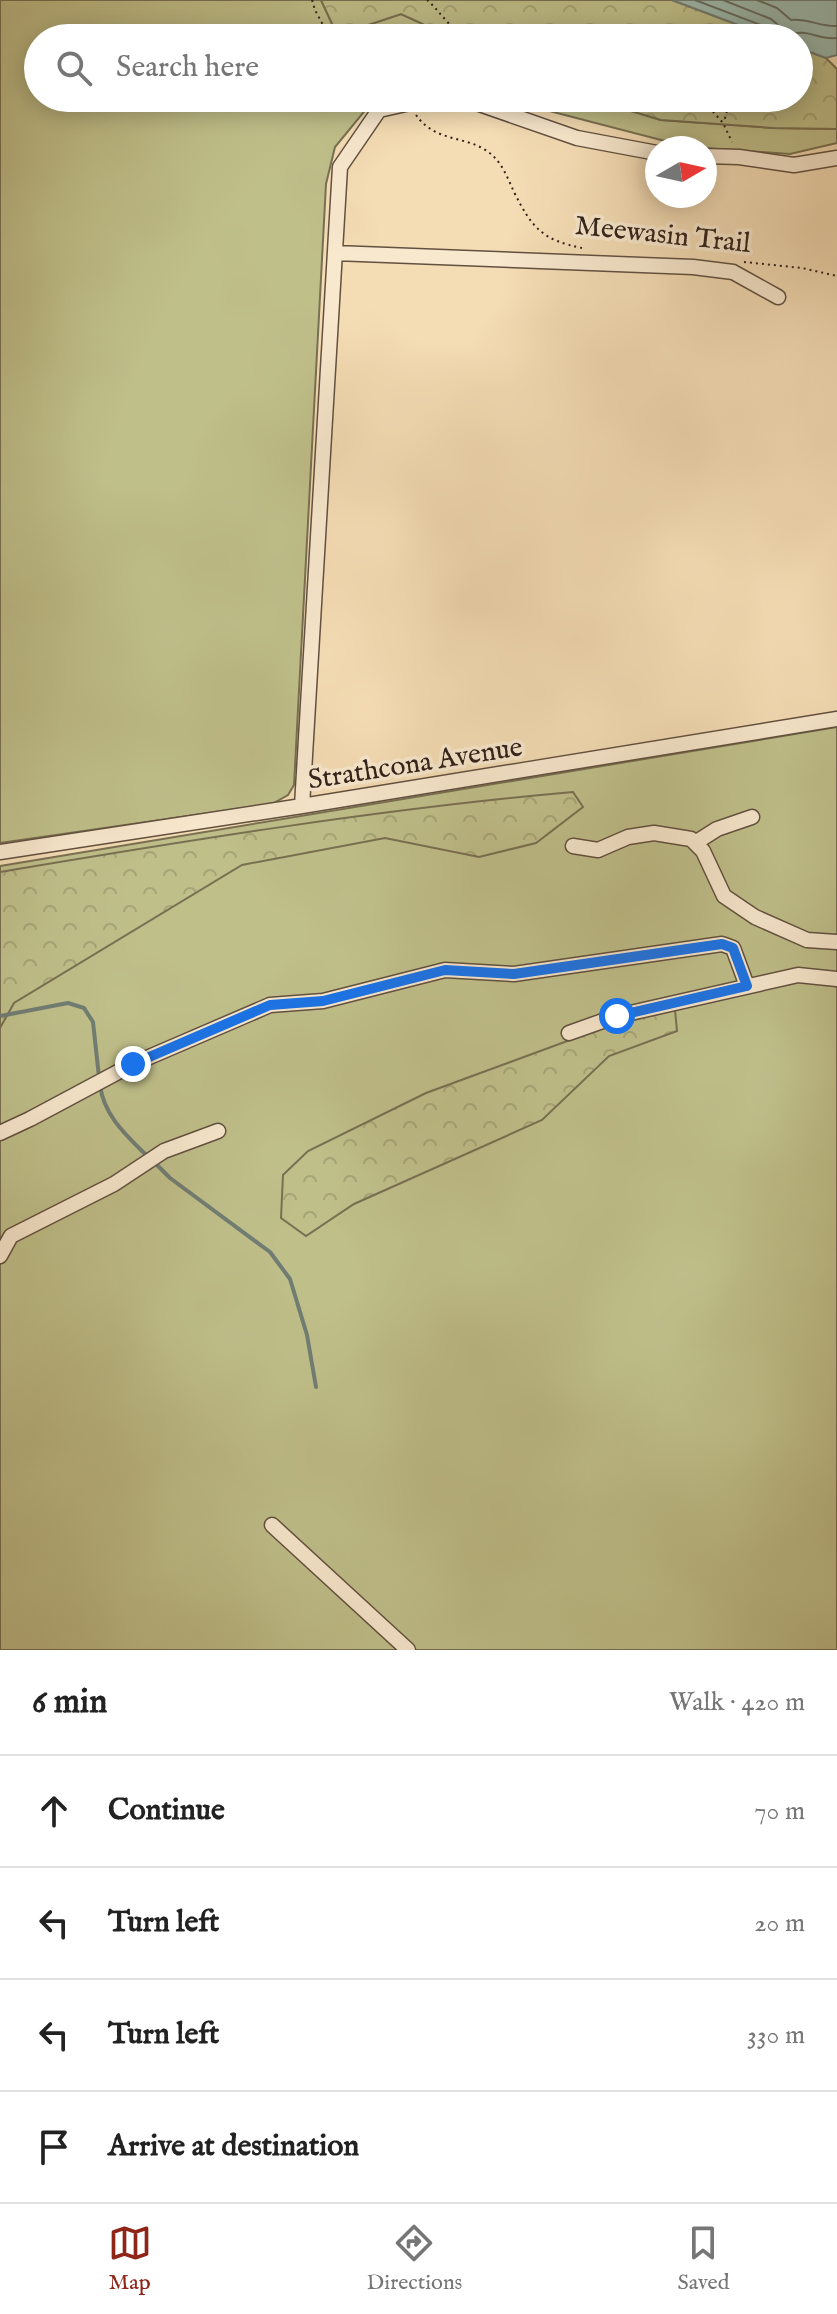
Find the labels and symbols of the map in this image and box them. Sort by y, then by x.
north arrow [645,136,717,208]
street label: Meewasin Trail [573,209,753,262]
street label: Strathcona Avenue [306,730,525,799]
route start [599,998,635,1034]
route end [115,1046,151,1082]

